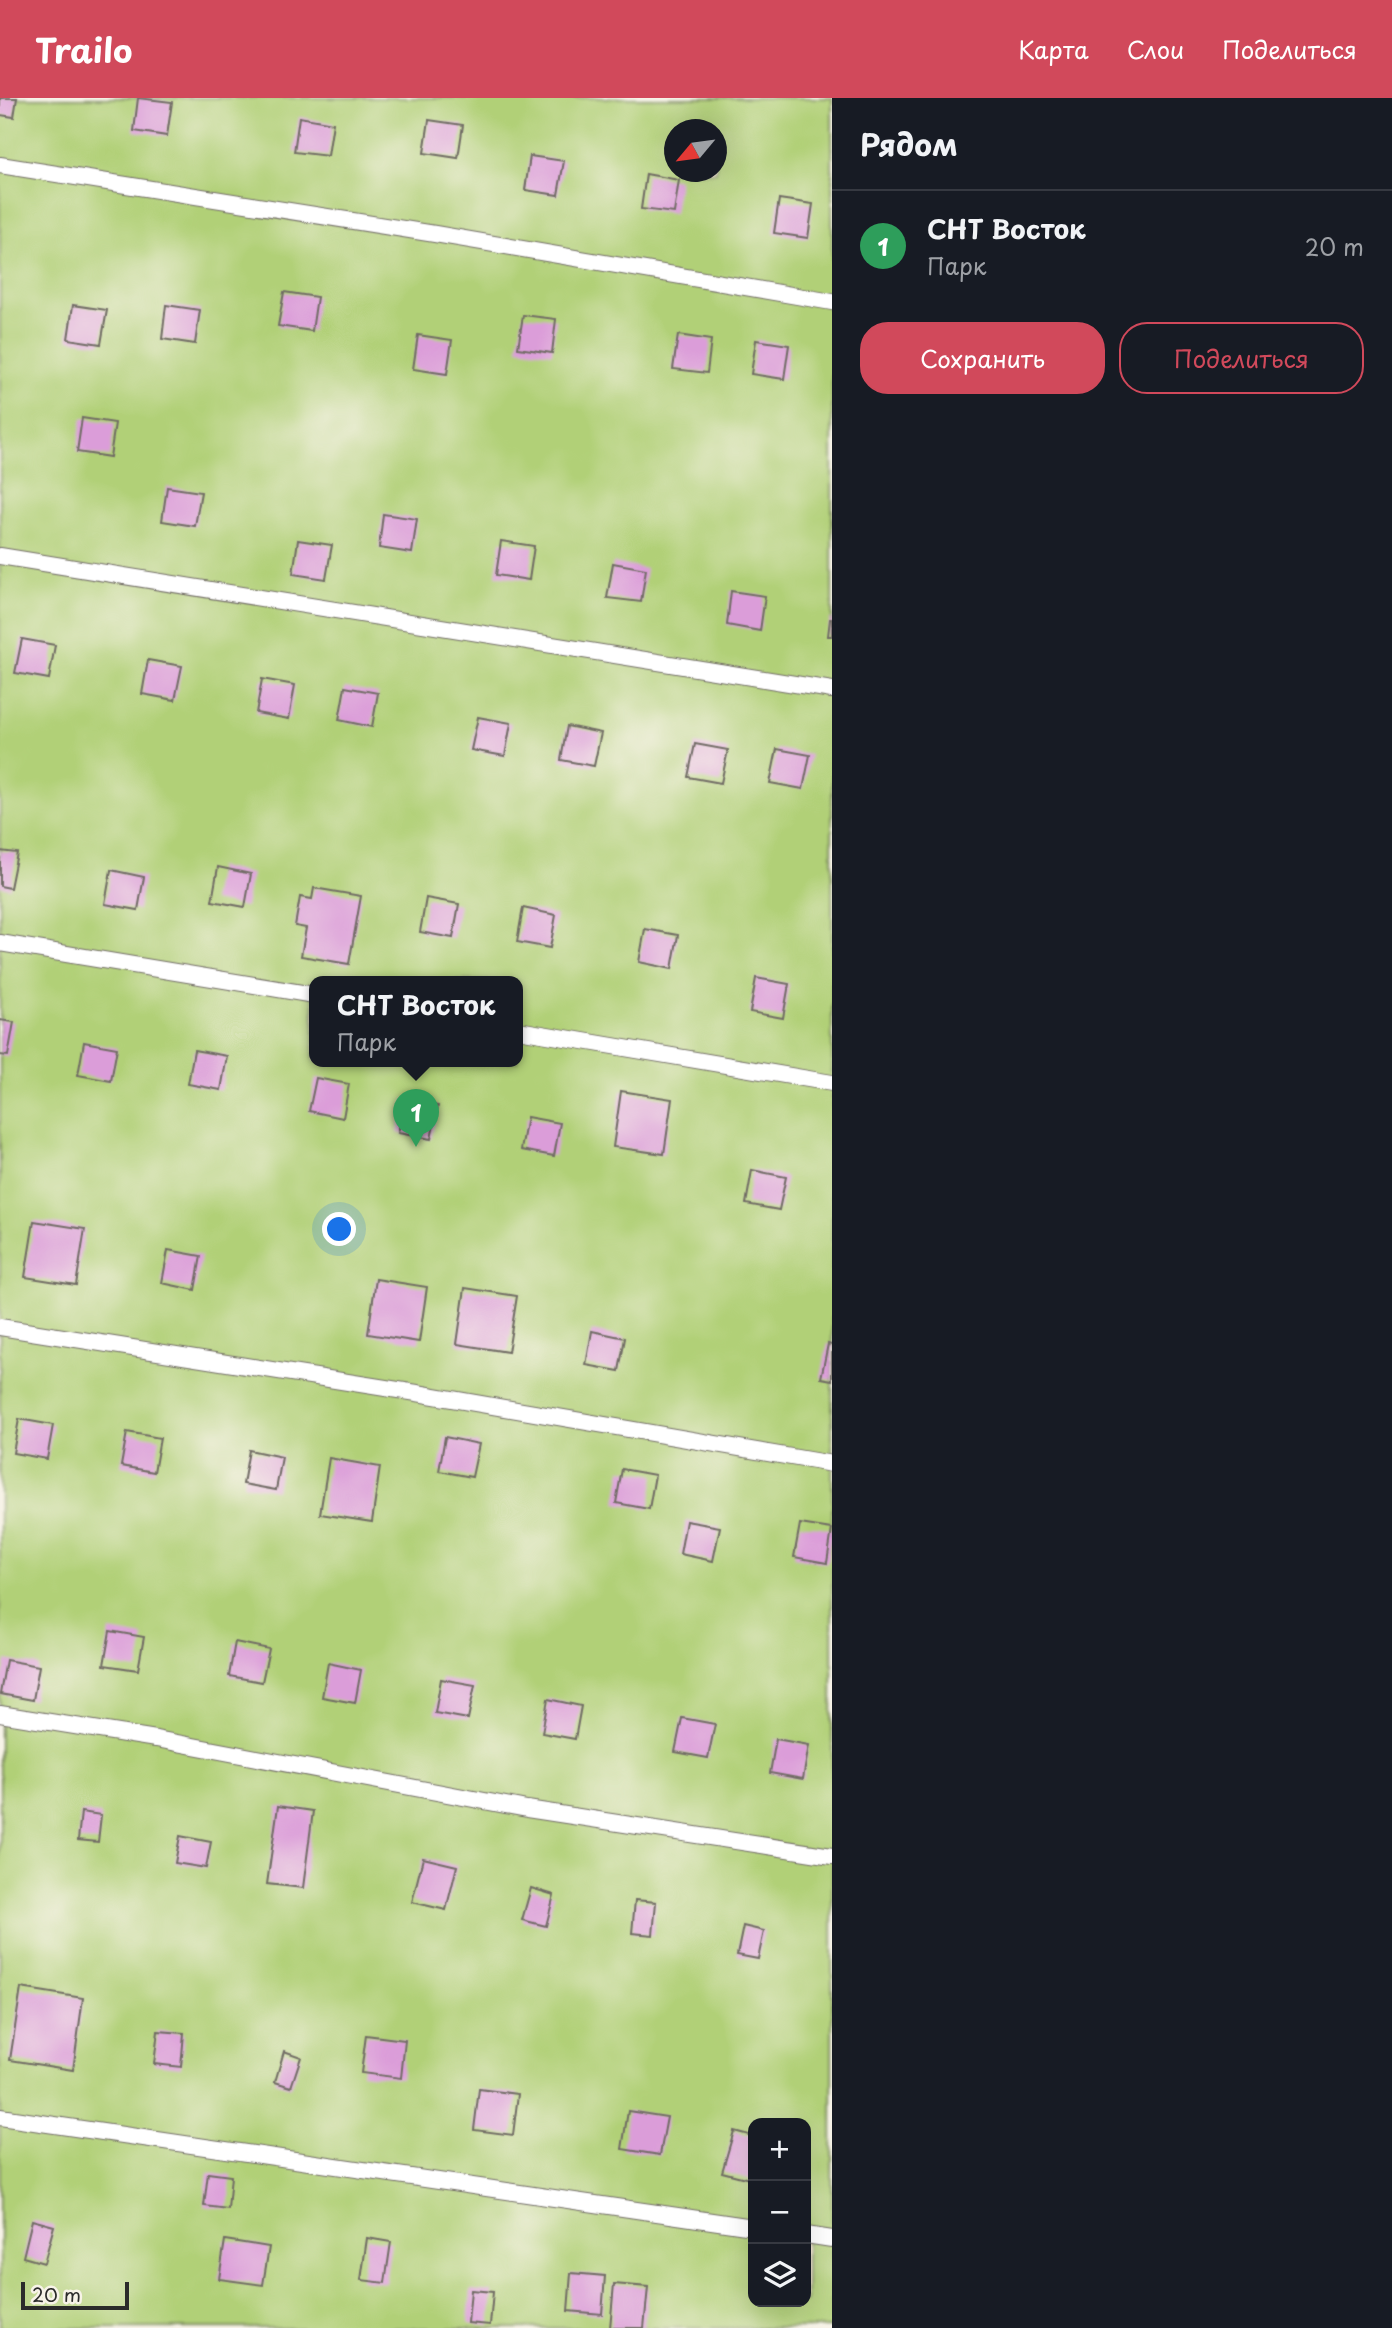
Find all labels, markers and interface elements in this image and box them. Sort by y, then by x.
text: Trailo [35,24,132,74]
text: Карта [1018,31,1089,67]
text: Слои [1127,31,1184,67]
text: Поделиться [1222,31,1357,67]
north arrow [664,119,727,182]
text: Рядом [860,121,958,166]
text: СНТ Восток [927,209,1086,248]
text: 1 [878,229,889,264]
text: 20 m [1305,229,1364,264]
text: Парк [927,248,986,283]
button: Сохранить [860,322,1105,394]
button: Поделиться [1119,322,1364,394]
popup [309,976,523,1067]
text: СНТ Восток [337,985,495,1024]
text: Парк [337,1024,396,1059]
pin: 1 [393,1089,439,1147]
your location [322,1212,356,1246]
map controls [748,2118,811,2307]
button: + [748,2118,811,2181]
button: − [748,2181,811,2244]
button: layers [748,2244,811,2307]
scale bar [21,2279,130,2311]
text: 20 m [32,2280,81,2308]

